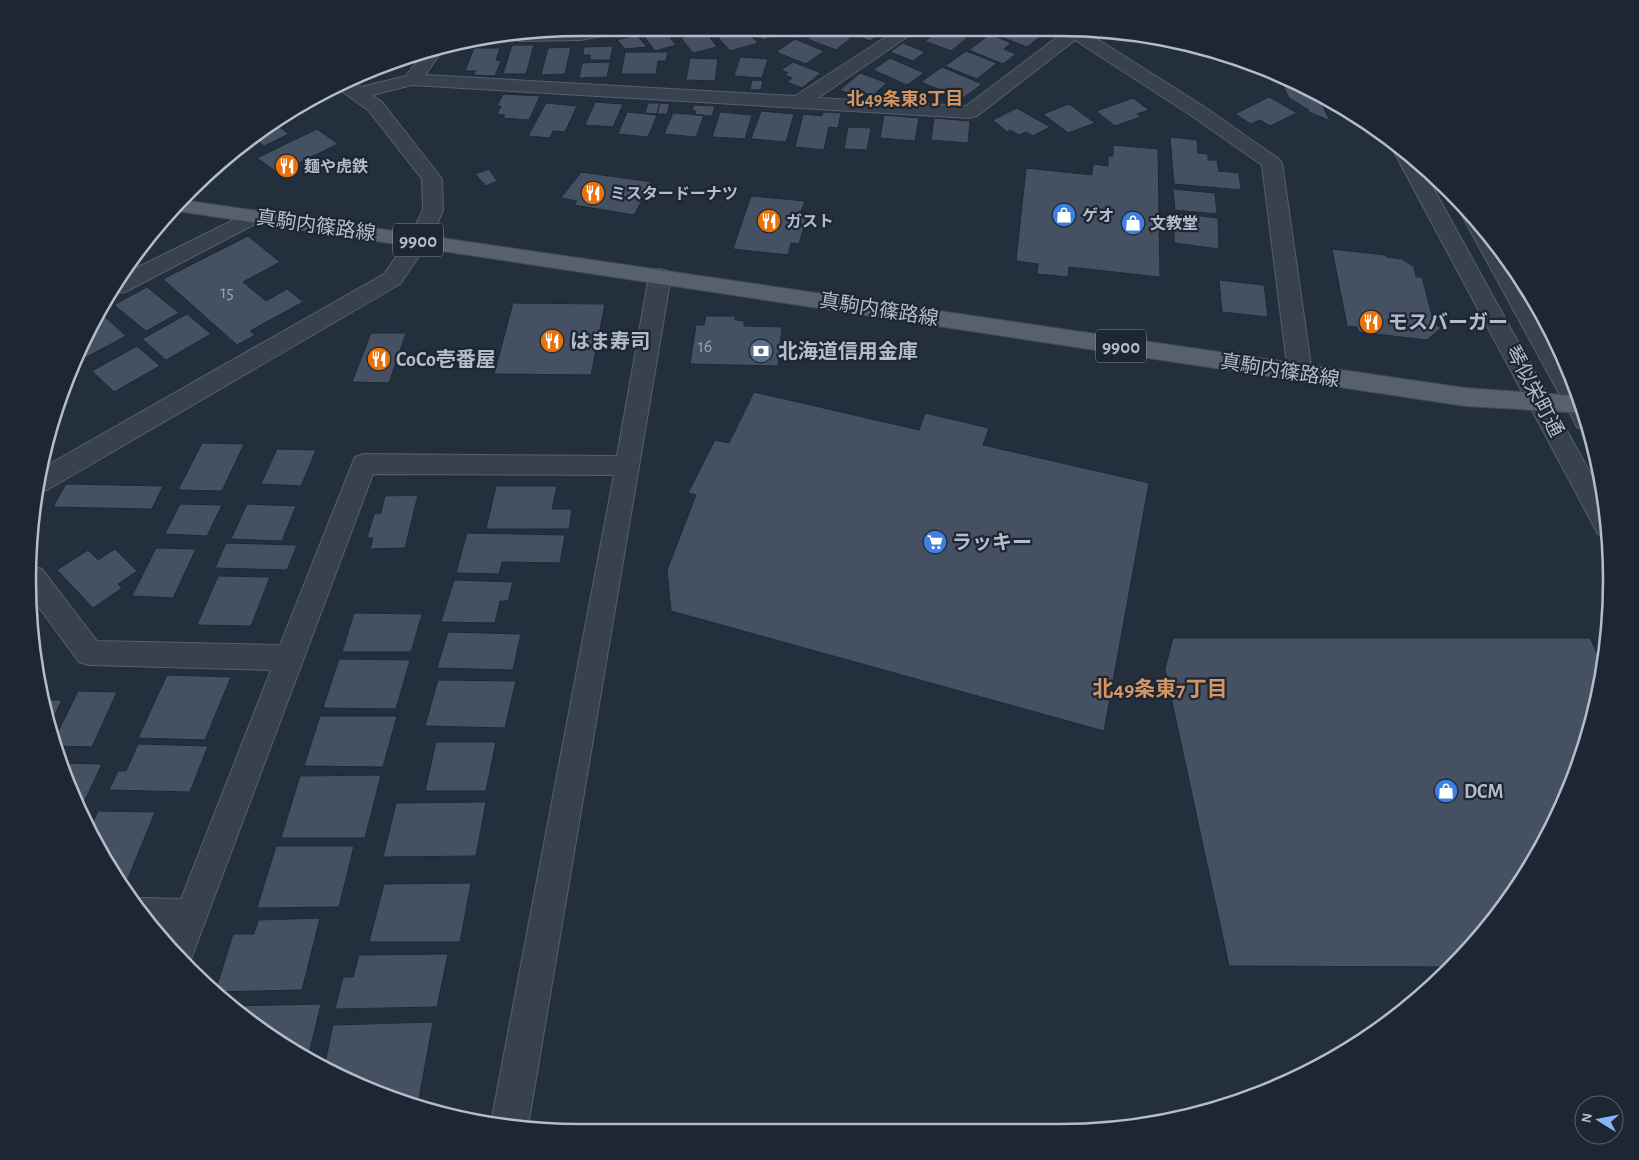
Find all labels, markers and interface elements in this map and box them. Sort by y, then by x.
district label: 北49条東8丁目 [847,89,963,109]
restaurant icon: 麺や虎鉄 [274,153,300,179]
place label: 麺や虎鉄 [304,157,368,175]
restaurant icon: ミスタードーナツ [580,180,606,206]
place label: ミスタードーナツ [610,185,738,202]
shop icon: ゲオ [1051,202,1077,228]
street label: 真駒内篠路線 [255,206,377,244]
place label: ゲオ [1082,207,1114,224]
restaurant icon: ガスト [756,208,782,234]
shop icon: 文教堂 [1120,210,1146,236]
place label: ガスト [786,213,834,230]
place label: 文教堂 [1150,215,1198,232]
road number: 9900 [393,224,443,256]
house number: 15 [220,284,234,302]
street label: 真駒内篠路線 [818,289,940,329]
restaurant icon: モスバーガー [1358,309,1384,335]
place label: モスバーガー [1388,311,1508,333]
restaurant icon: はま寿司 [539,328,565,354]
place label: はま寿司 [570,330,650,352]
road number: 9900 [1096,330,1146,362]
house number: 16 [698,338,712,356]
bank icon: 北海道信用金庫 [748,338,774,364]
place label: 北海道信用金庫 [778,340,918,362]
street label: 琴似栄町通 [1502,342,1567,440]
restaurant icon: CoCo壱番屋 [366,346,392,372]
place label: CoCo壱番屋 [396,348,496,370]
street label: 真駒内篠路線 [1219,350,1341,390]
supermarket icon: ラッキー [922,529,948,555]
place label: ラッキー [952,532,1032,553]
district label: 北49条東7丁目 [1093,678,1227,700]
shop icon: DCM [1433,778,1459,804]
place label: DCM [1464,782,1503,802]
north arrow [1574,1095,1624,1145]
text: N [1579,1112,1595,1124]

